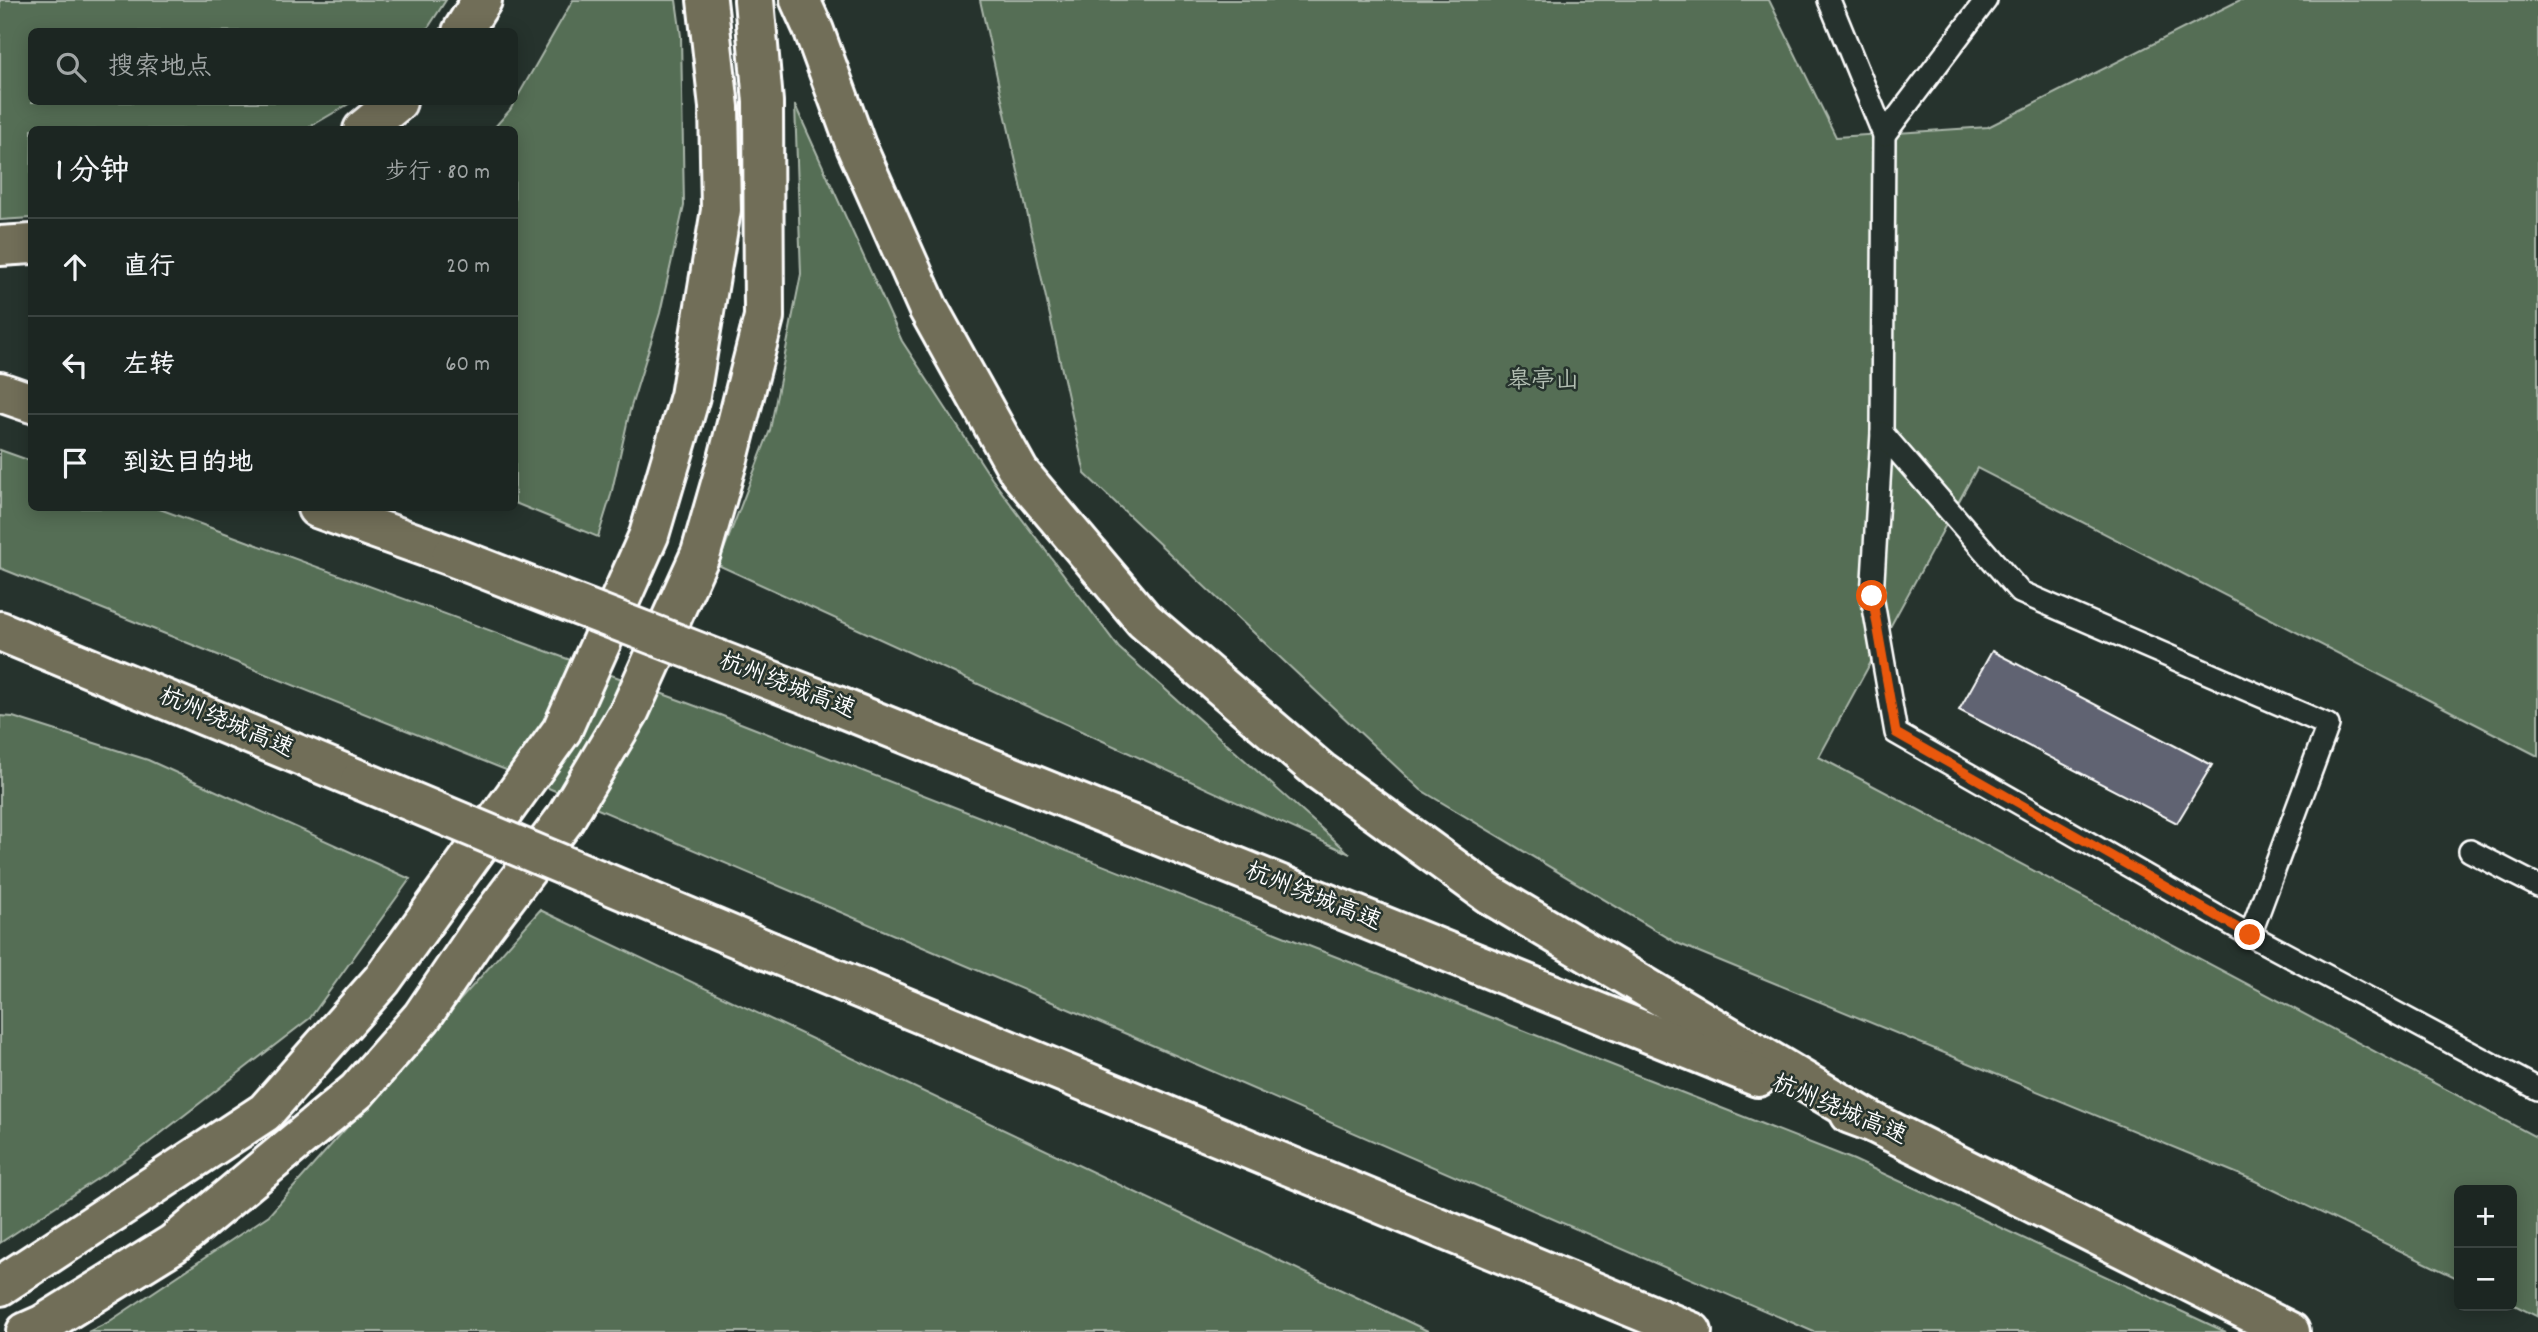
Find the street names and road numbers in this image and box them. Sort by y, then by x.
street label: 杭州绕城高速 [714,645,860,729]
street label: 杭州绕城高速 [153,680,299,768]
street label: 杭州绕城高速 [1240,855,1386,941]
street label: 杭州绕城高速 [1766,1067,1912,1155]

